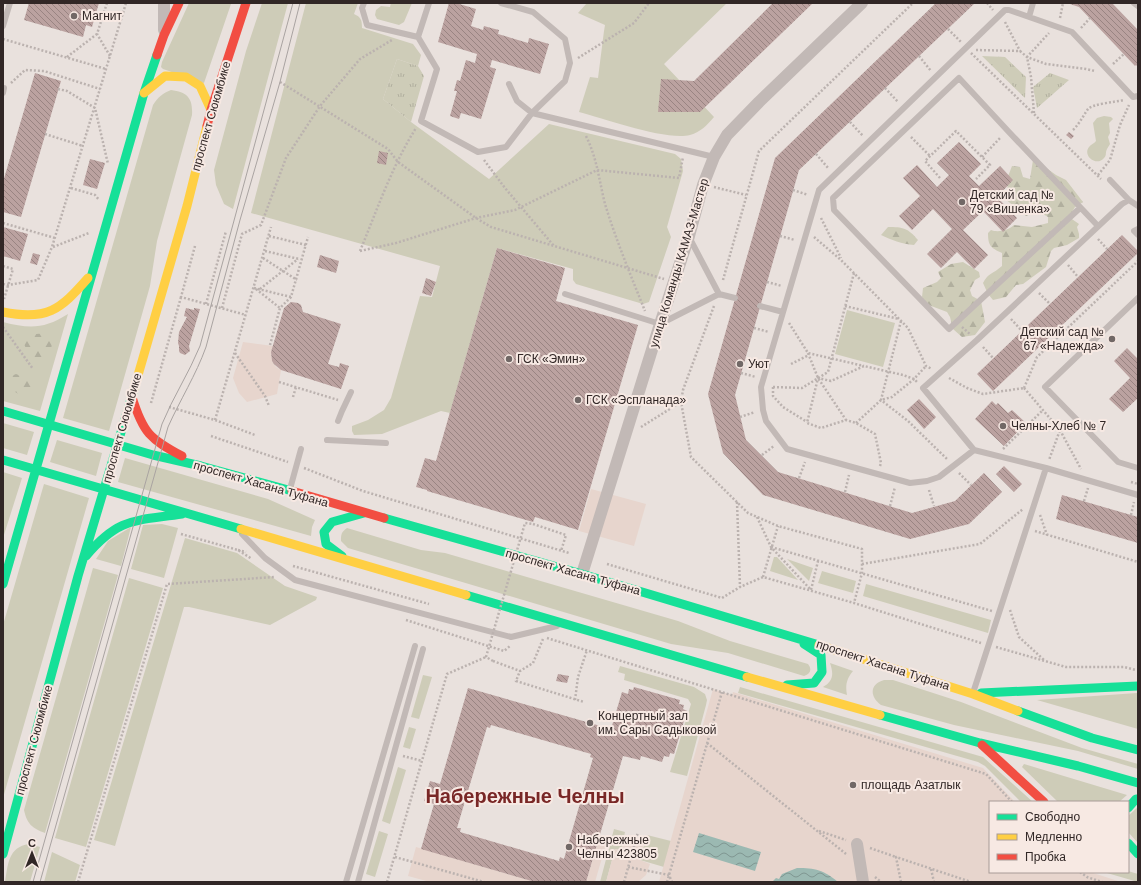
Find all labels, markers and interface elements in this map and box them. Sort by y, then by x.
place label: Магнит [82,9,123,23]
marker: Магнит [69,11,79,21]
street label: проспект Сююмбике [189,59,233,172]
street label: улица Команды КАМАЗ-Мастер [647,176,712,349]
place label: Детский сад № 79 «Вишенка» [970,188,1054,216]
marker: Детский сад № 79 «Вишенка» [957,197,967,207]
place label: Детский сад № 67 «Надежда» [1020,325,1104,353]
marker: Детский сад № 67 «Надежда» [1107,334,1117,344]
place label: ГСК «Эмин» [517,352,586,366]
marker: ГСК «Эмин» [504,354,514,364]
place label: Уют [748,357,770,371]
marker: Уют [735,359,745,369]
street label: проспект Сююмбике [100,371,144,484]
place label: ГСК «Эспланада» [586,393,686,407]
marker: ГСК «Эспланада» [573,395,583,405]
place label: Челны-Хлеб № 7 [1011,419,1106,433]
marker: Челны-Хлеб № 7 [998,421,1008,431]
street label: проспект Хасана Туфана [192,458,330,510]
street label: проспект Хасана Туфана [504,546,642,598]
street label: проспект Хасана Туфана [814,637,952,693]
street label: проспект Сююмбике [13,683,56,797]
place label: Концертный зал им. Сары Садыковой [598,709,717,737]
marker: Концертный зал им. Сары Садыковой [585,718,595,728]
place label: площадь Азатлык [861,778,961,792]
marker: площадь Азатлык [848,780,858,790]
district label: Набережные Челны [425,785,625,807]
legend [989,801,1129,873]
text: Свободно [1025,810,1080,824]
text: Медленно [1025,830,1082,844]
north arrow [12,833,52,873]
place label: Набережные Челны 423805 [577,833,657,861]
text: С [28,837,36,849]
marker: Набережные Челны 423805 [564,842,574,852]
text: Пробка [1025,850,1066,864]

